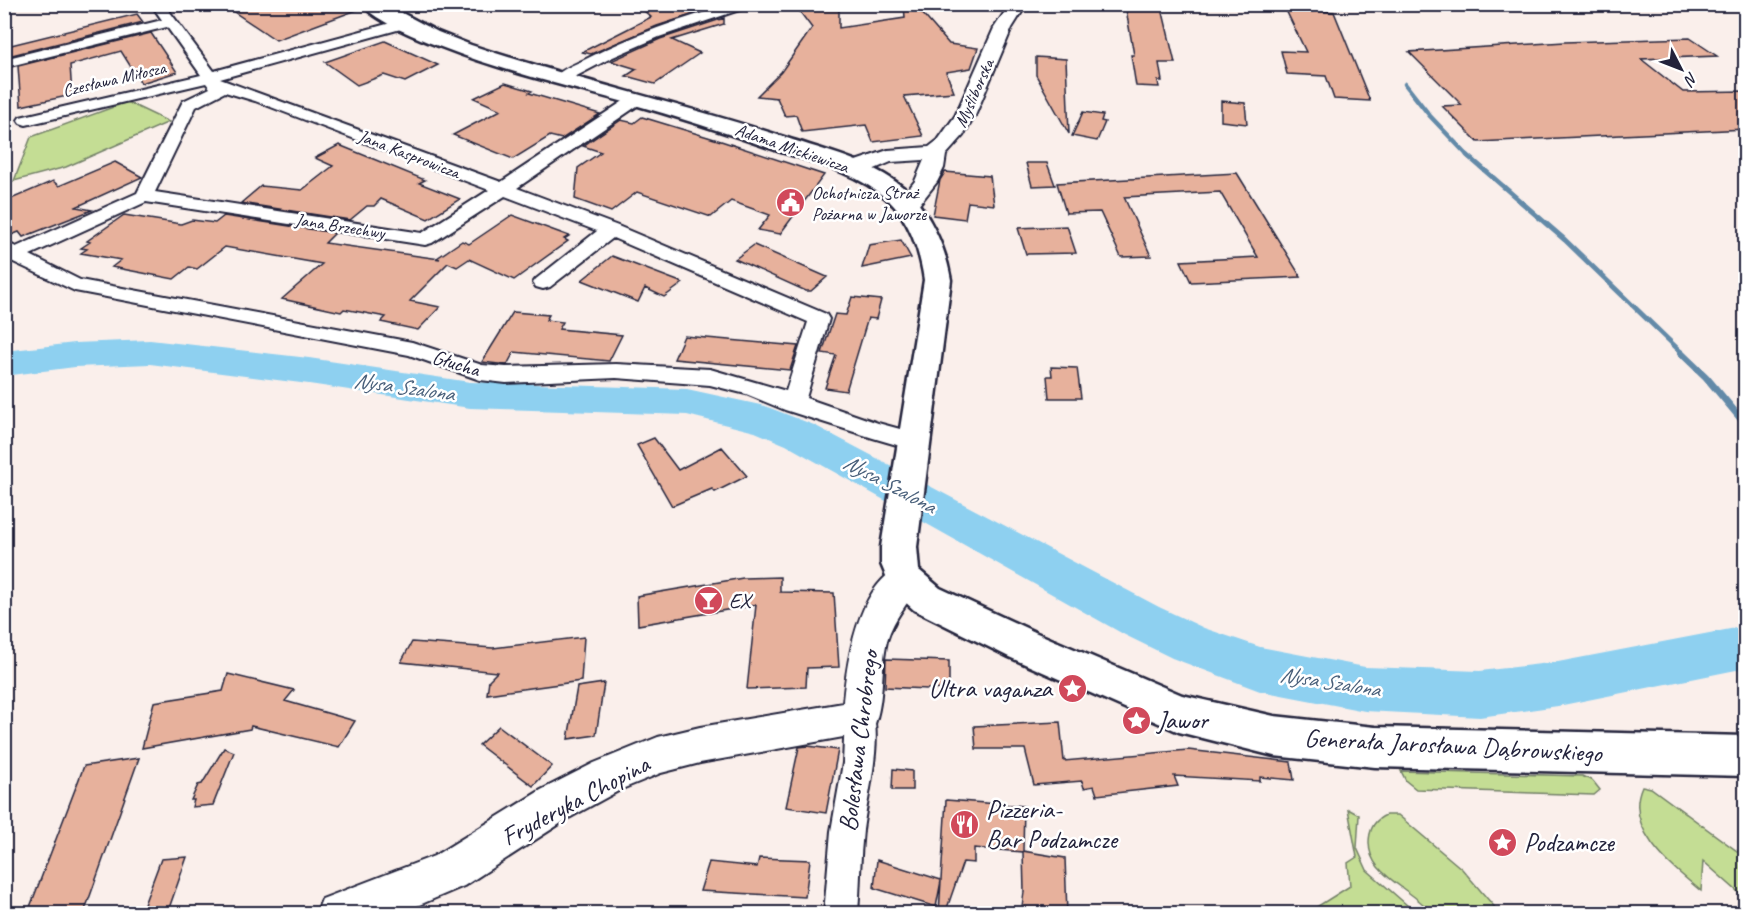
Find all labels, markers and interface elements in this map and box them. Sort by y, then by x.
north arrow [1651,39,1711,99]
street label: Myśliborska [949,54,999,130]
street label: Czesława Miłosza [60,56,169,102]
text: N [1679,68,1702,91]
street label: Adama Mickiewicza [732,118,853,178]
street label: Jana Kasprowicza [354,124,464,184]
place label: Ochotnicza Straż Pożarna w Jaworze [812,182,927,225]
public building icon: Ochotnicza Straż Pożarna w Jaworze [775,187,807,219]
street label: Jana Brzechwy [293,208,388,244]
street label: Głucha [429,344,484,383]
water label: Nysa Szalona [352,366,458,408]
water label: Nysa Szalona [838,448,943,521]
bar icon: EX [692,585,724,617]
place label: EX [729,588,753,614]
street label: Bolesława Chrobrego [831,646,886,833]
water label: Nysa Szalona [1278,660,1384,704]
place label: Ultra vaganza [928,672,1054,705]
place icon: Ultra vaganza [1057,672,1089,704]
place icon: Jawor [1120,704,1152,736]
place label: Jawor [1155,704,1209,737]
street label: Generała Jarosława Dąbrowskiego [1304,721,1604,770]
street label: Fryderyka Chopina [495,747,656,853]
place label: Pizzeria- Bar Podzamcze [986,793,1119,856]
restaurant icon: Pizzeria- Bar Podzamcze [949,808,981,840]
place icon: Podzamcze [1487,826,1519,858]
place label: Podzamcze [1524,826,1615,859]

